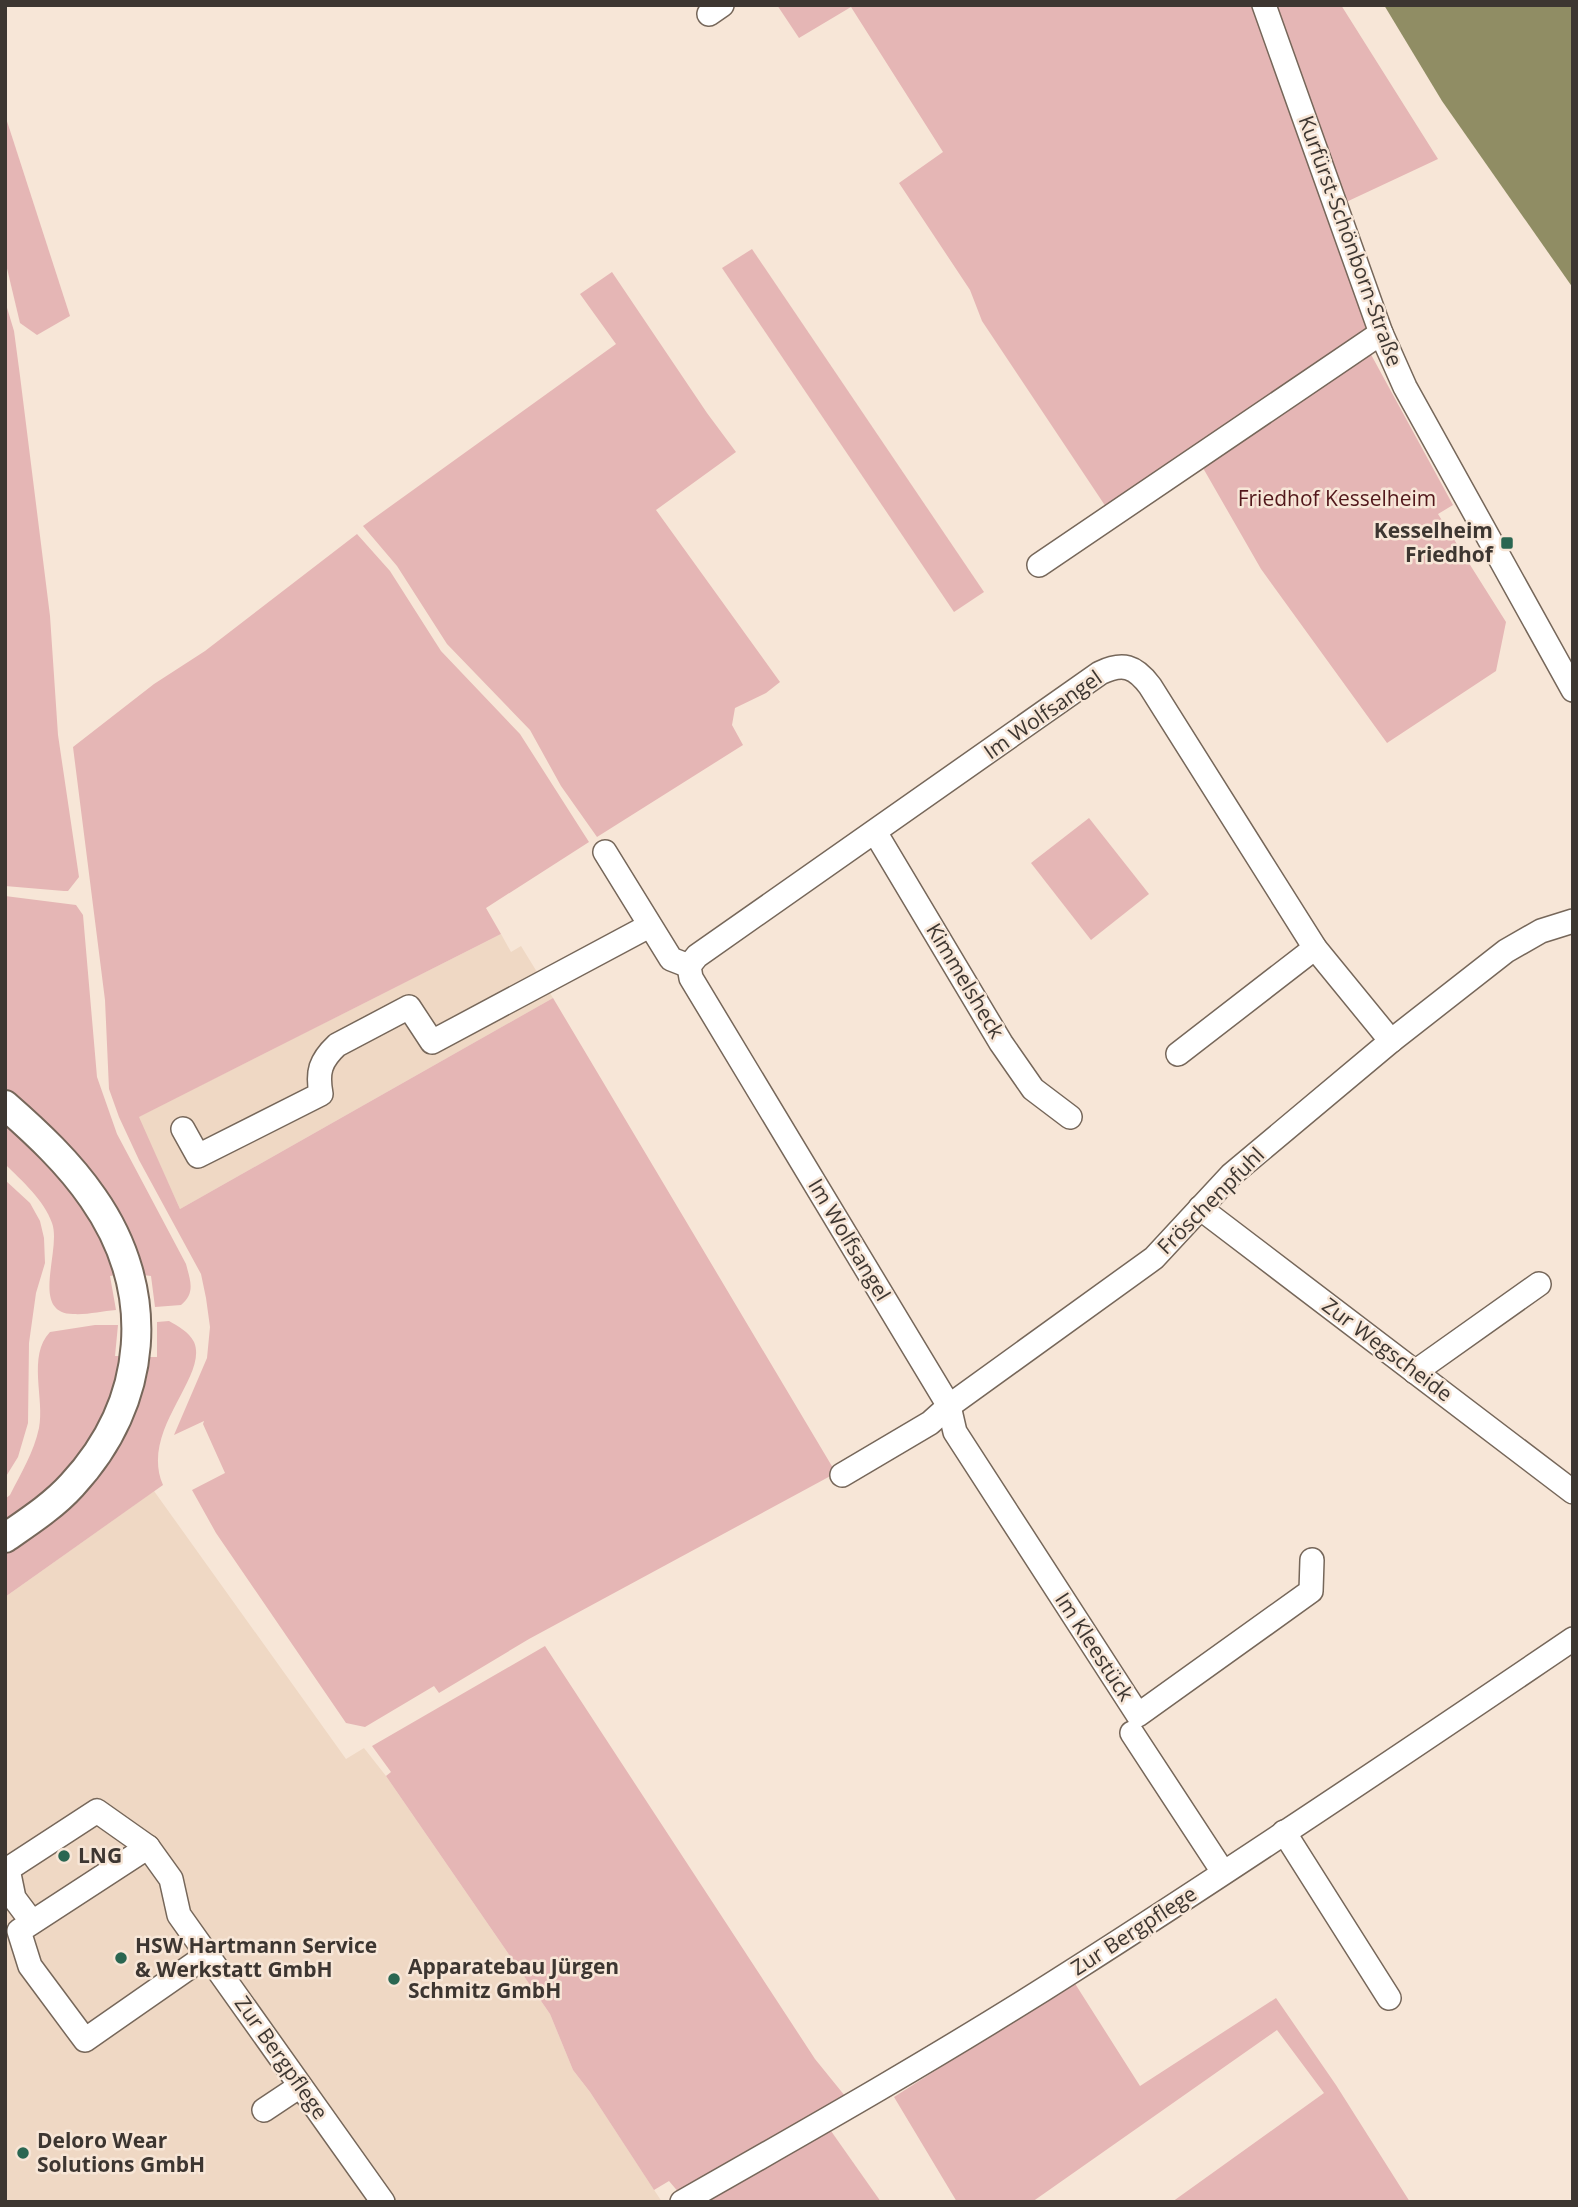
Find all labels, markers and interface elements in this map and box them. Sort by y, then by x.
street label: Kurfürst-Schönborn-Straße [1292,111,1409,370]
park label: Friedhof Kesselheim [1238,484,1436,512]
place label: Kesselheim Friedhof [1374,516,1495,568]
marker: Kesselheim Friedhof [1499,535,1515,551]
street label: Im Wolfsangel [978,663,1107,765]
street label: Kimmelsheck [920,918,1011,1043]
street label: Fröschenpfuhl [1151,1141,1270,1260]
street label: Im Wolfsangel [802,1173,897,1306]
street label: Zur Wegscheide [1317,1291,1458,1407]
street label: Im Kleestück [1049,1587,1140,1706]
place label: LNG [78,1841,122,1869]
marker: LNG [56,1848,72,1864]
street label: Zur Bergpflege [1065,1879,1202,1981]
place label: HSW Hartmann Service & Werkstatt GmbH [135,1931,377,1983]
marker: HSW Hartmann Service & Werkstatt GmbH [113,1950,129,1966]
place label: Apparatebau Jürgen Schmitz GmbH [408,1952,619,2004]
marker: Apparatebau Jürgen Schmitz GmbH [386,1971,402,1987]
street label: Zur Bergpflege [229,1990,335,2125]
place label: Deloro Wear Solutions GmbH [37,2126,205,2178]
marker: Deloro Wear Solutions GmbH [15,2145,31,2161]

